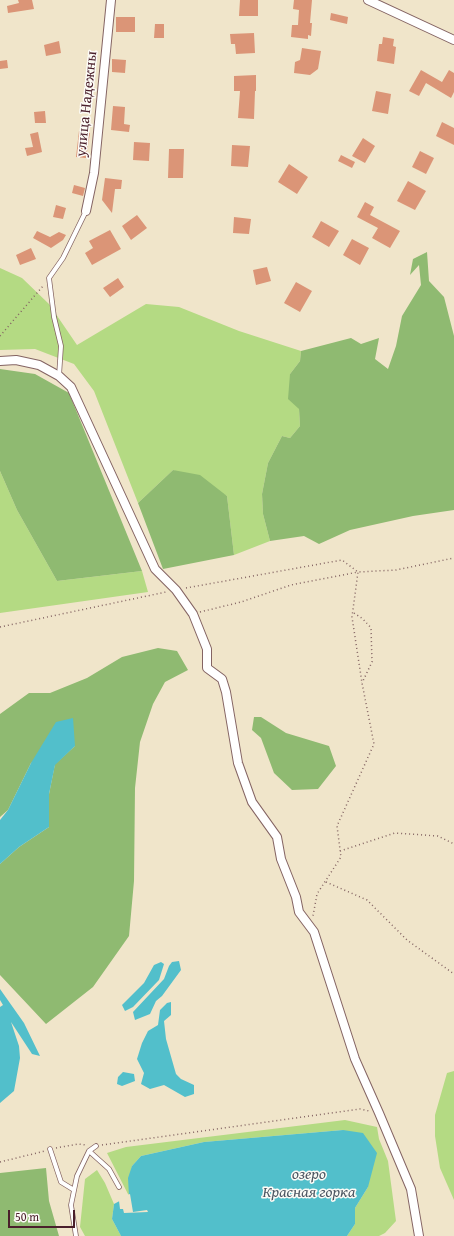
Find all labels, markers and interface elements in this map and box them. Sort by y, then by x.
street label: улица Надежны [72,50,102,158]
water label: озеро Красная горка [263,1165,355,1203]
scale bar [10,1202,77,1228]
text: 50 m [15,1208,39,1225]

